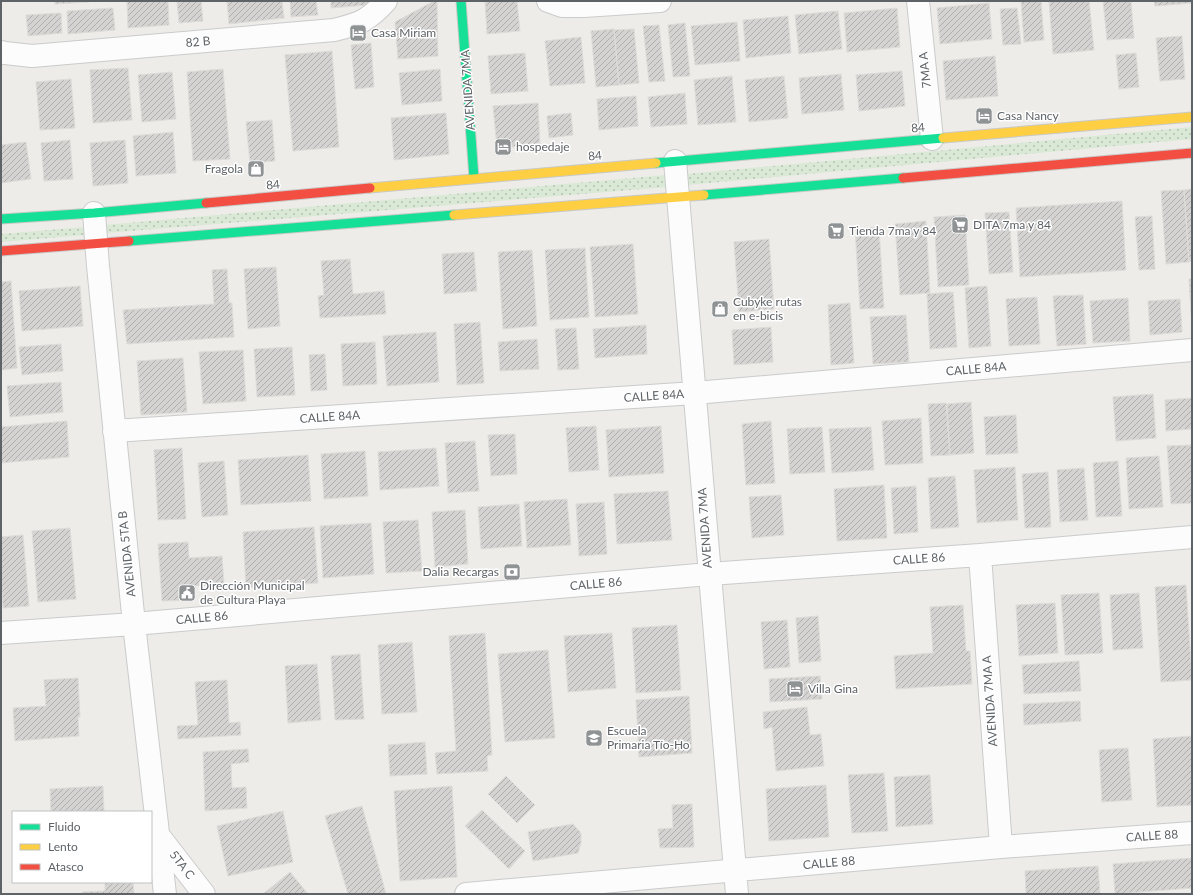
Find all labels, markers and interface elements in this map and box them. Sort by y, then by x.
hotel icon: Casa Miriam [348,23,368,43]
place label: Casa Miriam [371,25,436,40]
street label: 82 B [185,33,211,50]
street label: AVENIDA 7MA [457,48,478,131]
street label: 7MA A [915,50,934,89]
hotel icon: Casa Nancy [974,106,994,126]
place label: Casa Nancy [997,108,1060,123]
street label: 84 [910,119,926,136]
hotel icon: hospedaje [493,137,513,157]
place label: hospedaje [516,139,570,154]
street label: 84 [587,147,603,164]
shop icon: Fragola [246,159,266,179]
place label: Fragola [205,161,243,176]
street label: 84 [265,176,281,193]
supermarket icon: DITA 7ma y 84 [950,215,970,235]
place label: DITA 7ma y 84 [973,217,1051,232]
supermarket icon: Tienda 7ma y 84 [826,221,846,241]
place label: Tienda 7ma y 84 [849,223,936,238]
place label: Cubyke rutas en e-bicis [733,294,802,323]
shop icon: Cubyke rutas en e-bicis [710,299,730,319]
street label: CALLE 84A [945,358,1008,379]
street label: CALLE 84A [623,386,686,405]
street label: CALLE 84A [299,407,362,426]
street label: AVENIDA 7MA [694,486,715,569]
street label: AVENIDA 5TA B [114,510,138,598]
street label: CALLE 86 [892,549,946,568]
bank icon: Dalia Recargas [502,562,522,582]
place label: Dalia Recargas [423,564,499,579]
street label: CALLE 86 [569,574,623,593]
place label: Dirección Municipal de Cultura Playa [200,578,305,607]
public building icon: Dirección Municipal de Cultura Playa [177,583,197,603]
street label: CALLE 86 [175,608,229,627]
street label: AVENIDA 7MA A [979,654,1000,747]
hotel icon: Villa Gina [785,679,805,699]
place label: Villa Gina [808,681,858,696]
place label: Escuela Primaria Tío-Ho [607,723,690,752]
school or university icon: Escuela Primaria Tío-Ho [584,728,604,748]
legend [12,811,152,883]
text: Fluido [48,819,81,834]
street label: CALLE 88 [1125,826,1179,845]
text: Lento [48,839,78,854]
street label: 5TA C [167,847,198,882]
street label: CALLE 88 [802,853,856,872]
text: Atasco [48,859,84,874]

